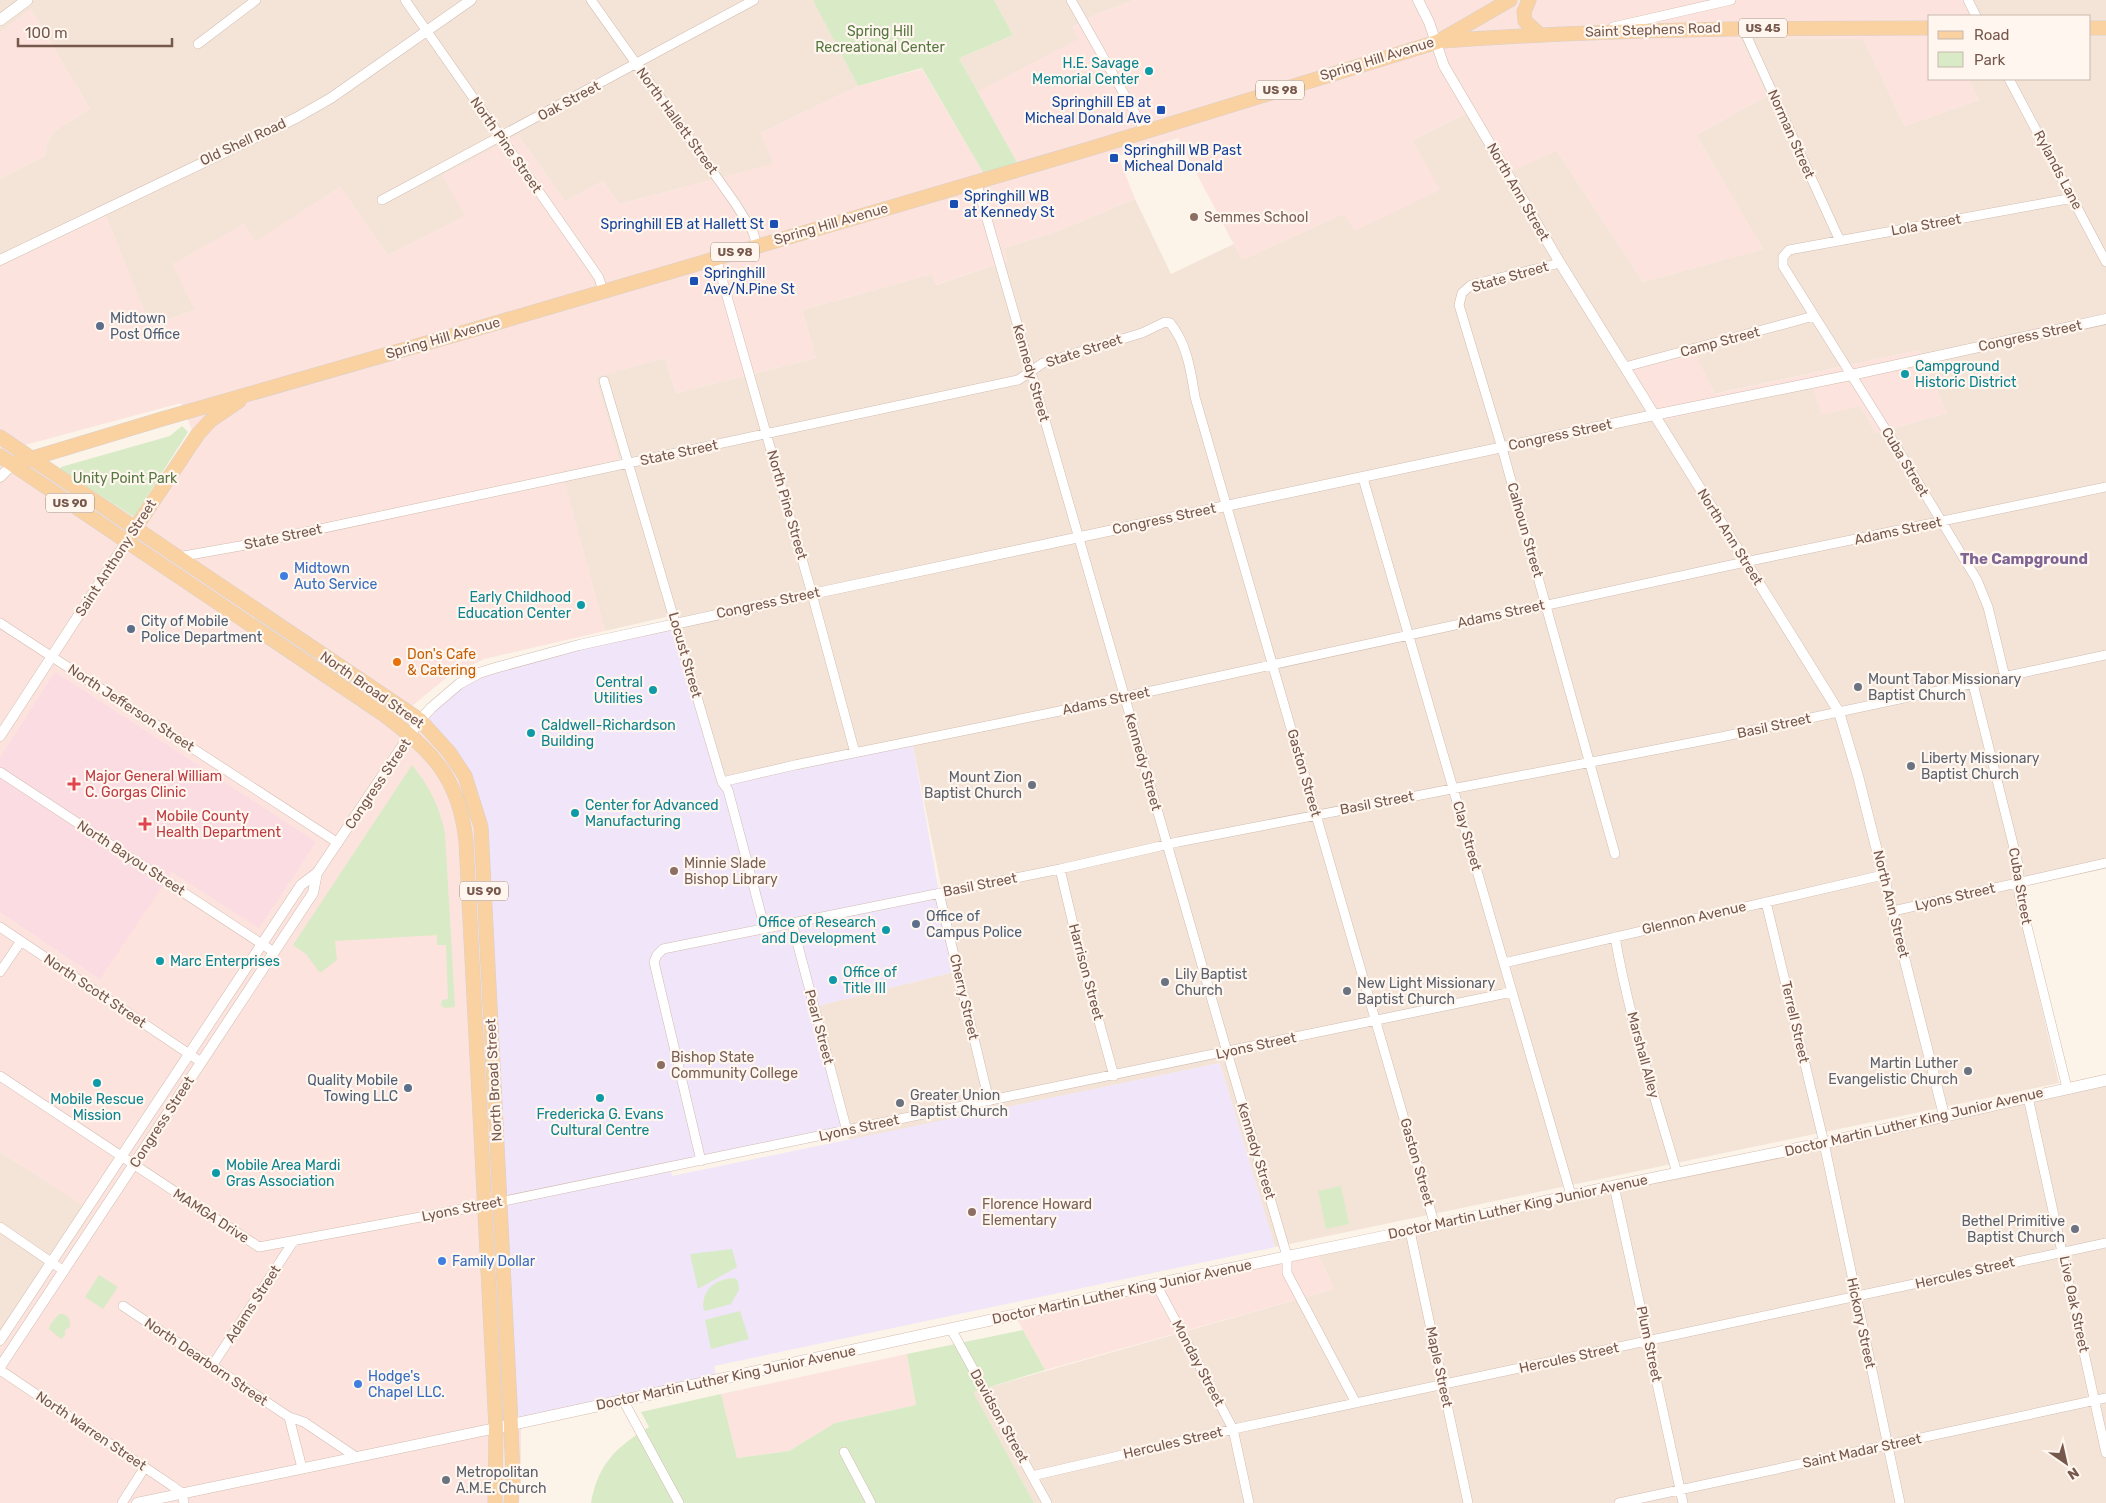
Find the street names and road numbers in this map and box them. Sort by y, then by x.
road number: US 45 [1739,18,1787,38]
street label: Saint Stephens Road [1585,19,1721,41]
street label: Spring Hill Avenue [1318,34,1436,84]
street label: North Hallett Street [633,64,722,178]
street label: Oak Street [535,77,604,125]
road number: US 98 [1256,80,1304,100]
street label: Norman Street [1764,87,1818,182]
street label: North Pine Street [467,94,546,197]
street label: Old Shell Road [197,115,289,169]
street label: Rylands Lane [2030,127,2086,213]
street label: North Ann Street [1483,140,1553,245]
street label: Spring Hill Avenue [772,199,890,248]
street label: Lola Street [1890,210,1963,240]
road number: US 98 [711,242,759,262]
street label: State Street [1470,258,1551,296]
street label: Spring Hill Avenue [384,313,502,362]
street label: Congress Street [1977,317,2084,355]
street label: Kennedy Street [1009,322,1053,424]
street label: Camp Street [1678,323,1762,361]
street label: State Street [1044,331,1125,371]
street label: Congress Street [1507,416,1614,454]
street label: Cuba Street [1878,424,1933,500]
street label: State Street [639,436,720,470]
street label: North Pine Street [763,448,811,562]
street label: Calhoun Street [1503,481,1547,580]
street label: North Ann Street [1694,486,1767,589]
road number: US 90 [46,493,94,512]
street label: Saint Anthony Street [72,496,160,620]
street label: Congress Street [1111,500,1218,538]
street label: Adams Street [1853,513,1944,549]
street label: State Street [243,520,324,554]
street label: Congress Street [715,584,822,622]
street label: Adams Street [1456,596,1547,632]
street label: Locust Street [665,610,706,700]
street label: North Broad Street [317,648,428,733]
street label: North Jefferson Street [65,661,198,756]
street label: Adams Street [1061,683,1152,719]
street label: Basil Street [1736,710,1813,742]
street label: Kennedy Street [1121,711,1165,813]
street label: Gaston Street [1283,727,1325,819]
street label: Congress Street [341,735,415,832]
street label: Basil Street [1339,787,1416,818]
street label: Clay Street [1449,799,1485,873]
street label: North Bayou Street [74,817,189,900]
street label: Cuba Street [2005,846,2035,926]
street label: North Ann Street [1869,848,1913,960]
street label: Basil Street [942,869,1019,900]
street label: Lyons Street [1913,879,1997,914]
road number: US 90 [460,881,508,900]
street label: Glennon Avenue [1640,898,1748,938]
street label: Harrison Street [1065,922,1107,1023]
street label: North Scott Street [41,950,150,1032]
street label: Cherry Street [946,952,982,1042]
street label: Terrell Street [1777,979,1813,1065]
street label: Pearl Street [801,988,837,1067]
street label: Marshall Alley [1623,1010,1663,1100]
street label: North Broad Street [482,1018,506,1142]
street label: Lyons Street [1214,1029,1298,1063]
street label: Congress Street [126,1073,198,1171]
street label: Doctor Martin Luther King Junior Avenue [1783,1084,2045,1160]
street label: Kennedy Street [1233,1101,1279,1202]
street label: Lyons Street [817,1111,901,1145]
street label: Gaston Street [1396,1116,1438,1208]
street label: Doctor Martin Luther King Junior Avenue [1387,1171,1650,1243]
street label: MAMGA Drive [170,1185,252,1247]
street label: Lyons Street [420,1193,504,1225]
street label: Hercules Street [1914,1253,2017,1293]
street label: Live Oak Street [2055,1254,2093,1354]
street label: Doctor Martin Luther King Junior Avenue [991,1256,1254,1328]
street label: Adams Street [222,1262,285,1346]
street label: Hickory Street [1843,1276,1879,1371]
street label: Plum Street [1633,1304,1665,1384]
street label: North Dearborn Street [141,1314,271,1410]
street label: Monday Street [1168,1317,1228,1409]
street label: Maple Street [1422,1325,1456,1410]
street label: Hercules Street [1518,1339,1621,1377]
street label: Doctor Martin Luther King Junior Avenue [595,1342,858,1414]
street label: Davidson Street [966,1366,1032,1466]
street label: North Warren Street [33,1388,150,1475]
street label: Hercules Street [1122,1423,1225,1463]
street label: Saint Madar Street [1801,1430,1923,1472]

